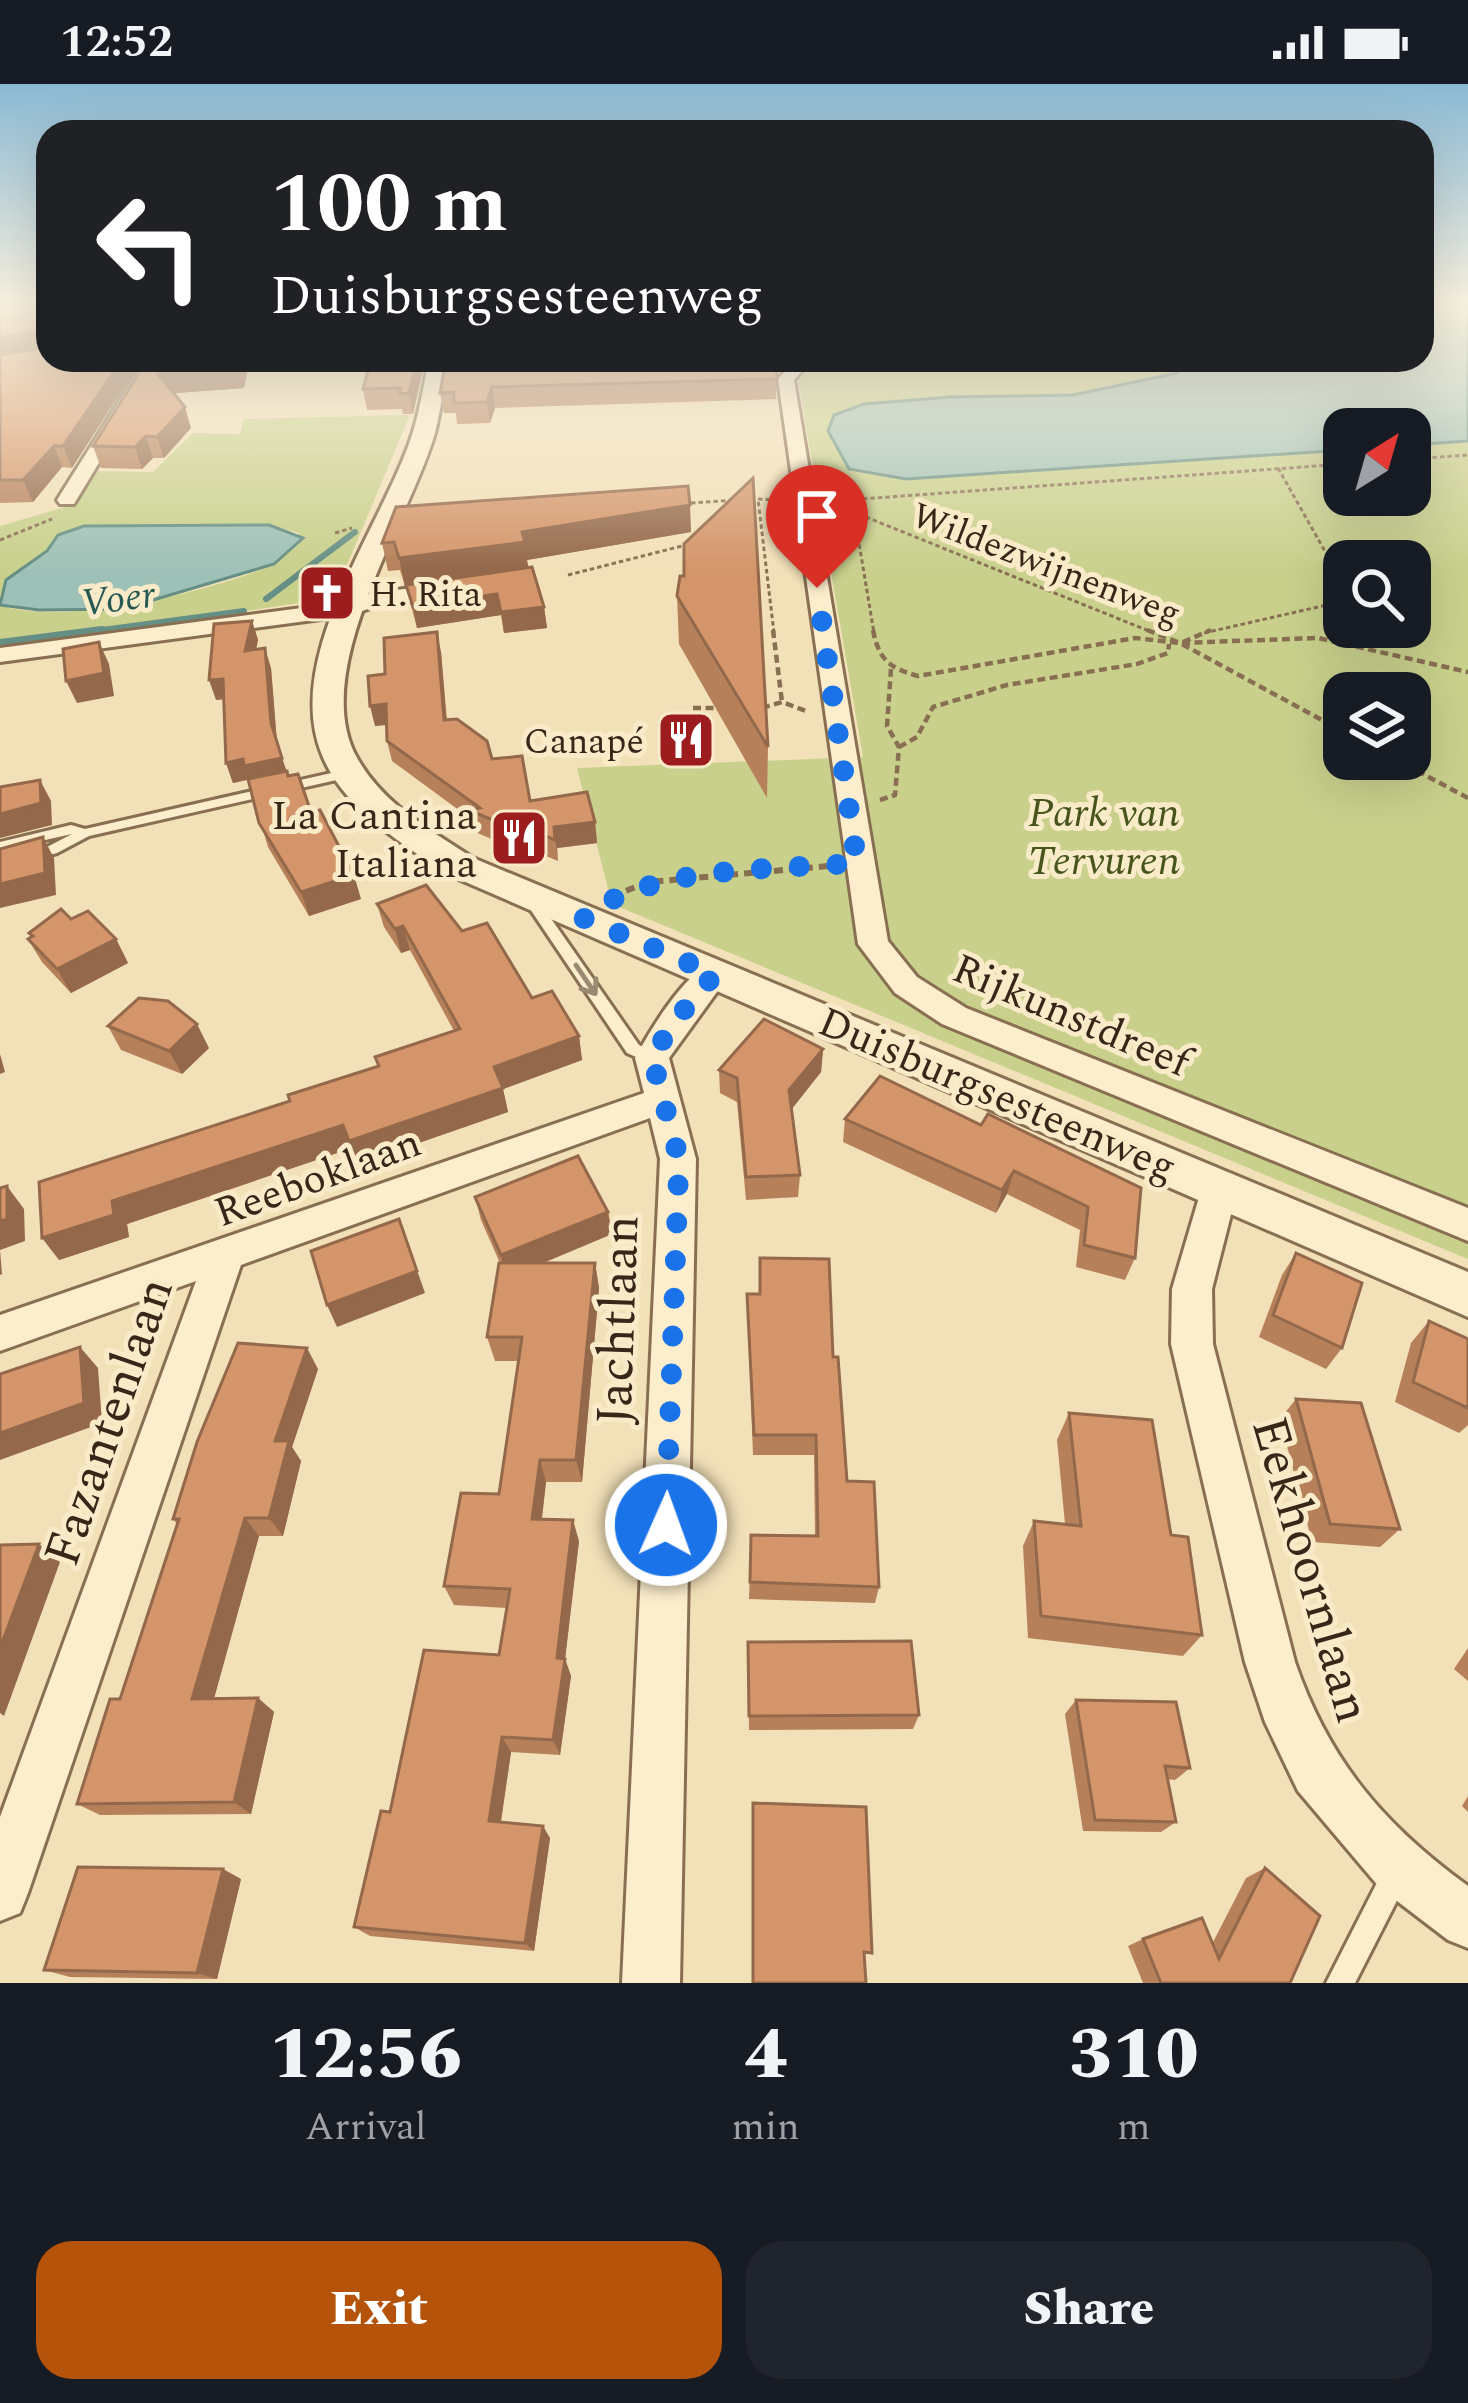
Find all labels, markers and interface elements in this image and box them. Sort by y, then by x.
text: 12:52 [60,8,173,77]
text: 100 m [270,141,508,269]
icon: left [72,168,228,324]
text: Duisburgsesteenweg [270,256,764,338]
north arrow [1323,408,1431,516]
map controls [1323,408,1431,780]
pin [766,465,868,588]
icon: arrive [784,483,850,549]
street label: Wildezwijnenweg [903,489,1189,642]
button: search [1323,540,1431,648]
church icon: H. Rita [296,562,358,624]
water label: Voer [78,566,159,633]
place label: H. Rita [369,568,482,623]
button: layers [1323,672,1431,780]
restaurant icon: Canapé [655,709,717,771]
place label: Canapé [524,715,644,770]
park label: Park van Tervuren [1028,782,1180,893]
place label: La Cantina Italiana [271,785,477,896]
restaurant icon: La Cantina Italiana [488,807,550,869]
street label: Rijkunstdreef [942,938,1203,1096]
one-way arrow [573,963,598,997]
street label: Duisburgsesteenweg [808,991,1186,1199]
street label: Reeboklaan [206,1112,430,1245]
street label: Jachtlaan [576,1214,662,1426]
street label: Fazantenlaan [24,1267,196,1577]
street label: Eekhoornlaan [1229,1407,1391,1732]
position arrow [603,1462,729,1588]
text: 12:56 [269,2001,462,2110]
text: 4 [744,2001,787,2110]
text: 310 [1069,2001,1199,2110]
text: Arrival [305,2098,427,2157]
text: min [732,2098,800,2157]
text: m [1117,2098,1151,2157]
button: Exit [36,2241,722,2379]
button: Share [746,2241,1432,2379]

